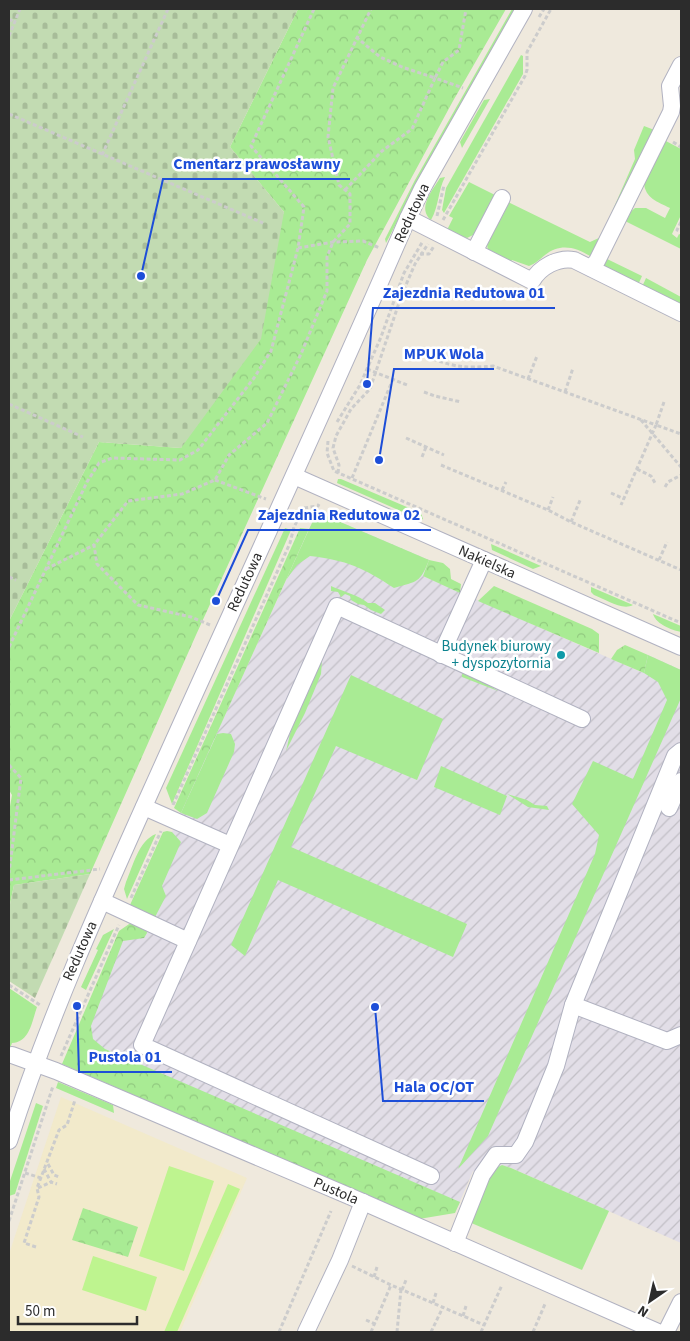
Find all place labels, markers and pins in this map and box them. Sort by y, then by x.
callout: Cmentarz prawosławny [163,148,350,179]
callout: Zajezdnia Redutowa 01 [373,277,555,308]
callout: MPUK Wola [394,338,494,369]
callout: Zajezdnia Redutowa 02 [248,499,431,530]
place label: Budynek biurowy + dyspozytornia [442,636,551,674]
marker: Budynek biurowy + dyspozytornia [555,649,567,661]
callout: Pustola 01 [79,1041,172,1072]
callout: Hala OC/OT [383,1070,484,1101]

